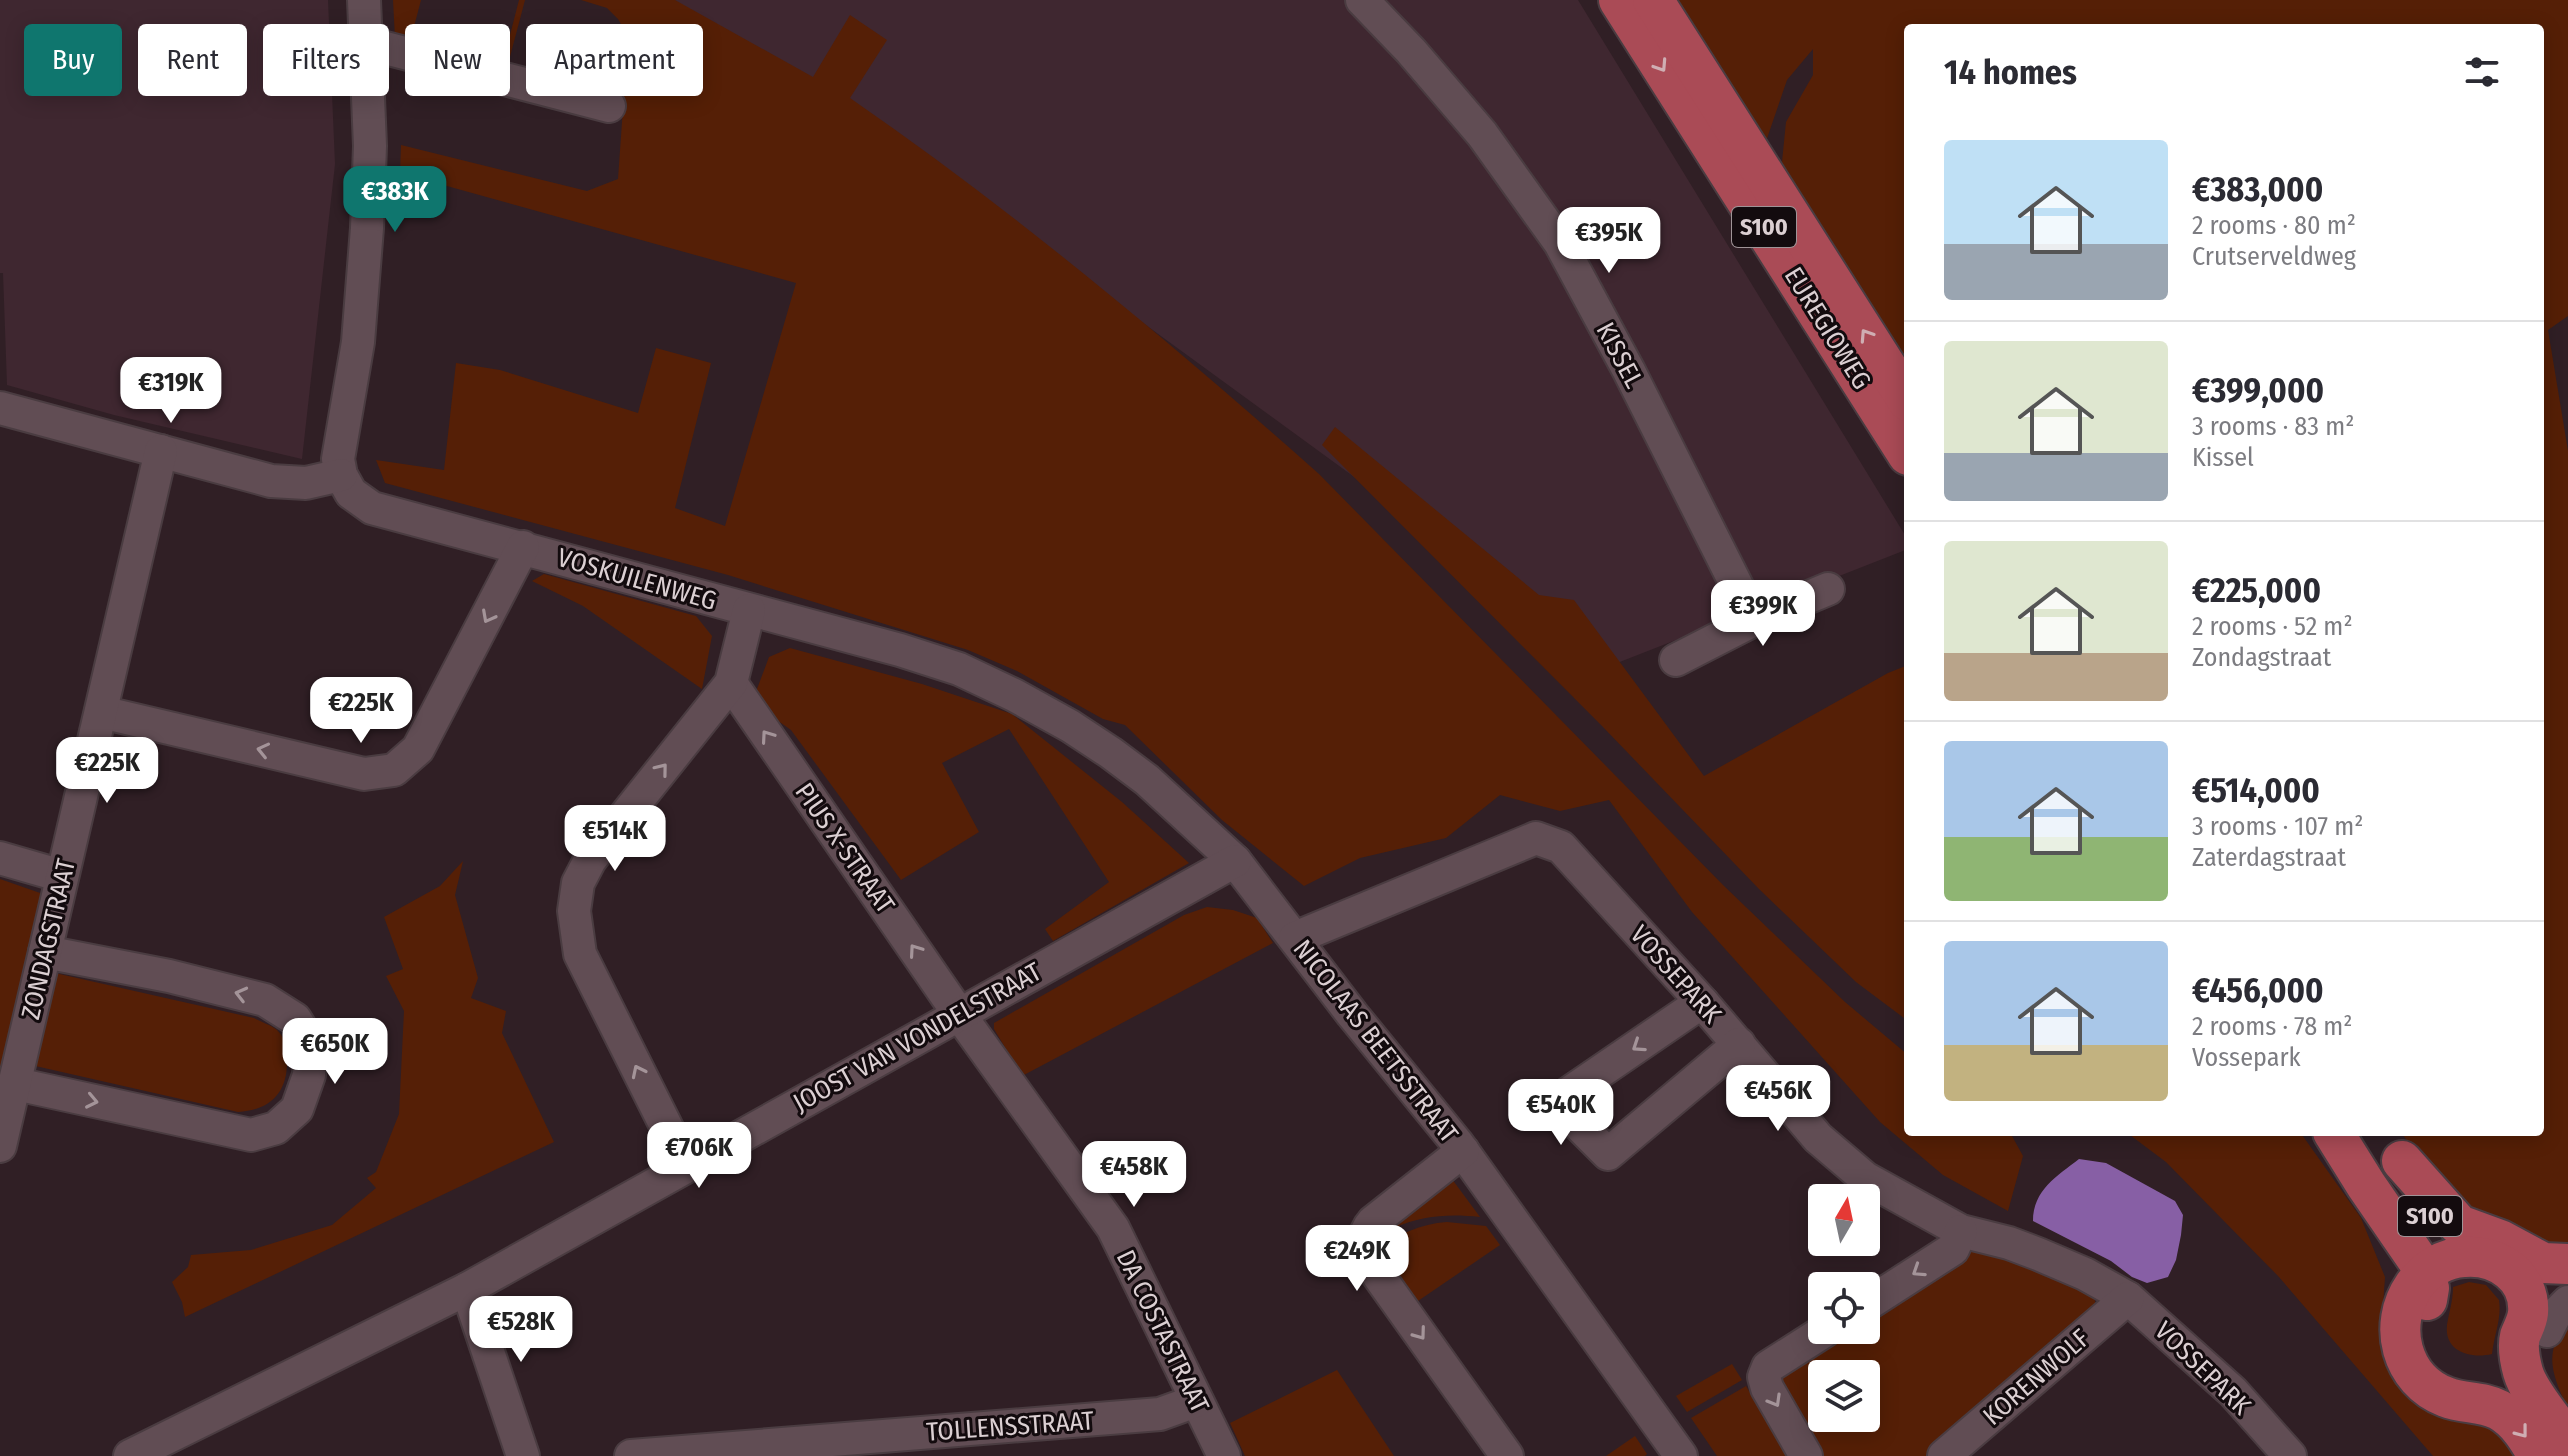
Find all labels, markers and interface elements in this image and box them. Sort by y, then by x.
chip: Buy [24,24,122,96]
chip: Rent [138,24,247,96]
chip: Filters [263,24,389,96]
chip: New [405,24,510,96]
chip: Apartment [526,24,703,96]
icon: filters [2460,50,2504,94]
text: 14 homes [1944,52,2077,93]
one-way arrow [1651,57,1666,72]
pin: €383K [339,166,451,234]
text: €383,000 [2192,169,2323,210]
icon: home [2008,172,2104,268]
text: €383K [361,176,429,207]
pin: €395K [1553,207,1665,275]
road number: S100 [1732,207,1796,247]
text: 2 rooms · 80 m² [2192,210,2356,241]
text: €395K [1575,217,1643,248]
text: Crutserveldweg [2192,241,2356,272]
street label: EUREGIOWEG [1778,262,1877,395]
street label: KISSEL [1589,317,1650,394]
one-way arrow [1861,329,1876,344]
pin: €319K [115,357,227,425]
text: €319K [138,367,204,398]
text: €399,000 [2192,370,2324,411]
icon: home [2008,373,2104,469]
text: 3 rooms · 83 m² [2192,411,2354,442]
text: Kissel [2192,442,2254,473]
street label: VOSKUILENWEG [554,542,720,617]
text: €225,000 [2192,570,2321,611]
icon: home [2008,573,2104,669]
pin: €399K [1707,580,1819,648]
text: €399K [1729,590,1797,621]
one-way arrow [482,608,497,623]
text: 2 rooms · 52 m² [2192,611,2353,642]
text: Zondagstraat [2192,642,2331,673]
pin: €225K [305,677,417,745]
text: €225K [328,687,394,718]
one-way arrow [762,730,777,744]
pin: €225K [51,737,163,805]
one-way arrow [256,742,270,759]
text: €225K [74,747,140,778]
one-way arrow [652,764,667,778]
text: €514,000 [2192,770,2320,811]
icon: home [2008,773,2104,869]
street label: PIUS X-STRAAT [788,777,901,919]
pin: €514K [559,805,671,873]
text: 3 rooms · 107 m² [2192,811,2364,842]
text: €514K [583,815,647,846]
text: Zaterdagstraat [2192,842,2346,873]
street label: ZONDAGSTRAAT [15,856,82,1022]
street label: VOSSEPARK [1624,919,1728,1030]
street label: NICOLAAS BEETSSTRAAT [1287,934,1464,1149]
one-way arrow [910,944,925,958]
street label: JOOST VAN VONDELSTRAAT [788,956,1047,1119]
text: €456,000 [2192,970,2324,1011]
icon: home [2008,973,2104,1069]
one-way arrow [235,987,249,1004]
text: 2 rooms · 78 m² [2192,1011,2353,1042]
pin: €650K [279,1018,391,1086]
text: €650K [301,1028,369,1059]
one-way arrow [1632,1036,1647,1051]
text: Vossepark [2192,1042,2301,1073]
one-way arrow [633,1064,648,1079]
pin: €456K [1722,1065,1834,1133]
text: €456K [1744,1075,1812,1106]
pin: €540K [1505,1079,1617,1147]
text: €540K [1526,1089,1596,1120]
one-way arrow [85,1091,99,1108]
pin: €706K [643,1122,755,1190]
text: €706K [665,1132,733,1163]
pin: €458K [1078,1141,1190,1209]
text: €458K [1100,1151,1168,1182]
north arrow [1808,1184,1880,1256]
map controls [1808,1184,1880,1432]
road number: S100 [2398,1196,2462,1236]
pin: €249K [1301,1225,1413,1293]
text: €249K [1324,1235,1390,1266]
street label: DA COSTASTRAAT [1110,1245,1215,1418]
one-way arrow [1912,1262,1927,1277]
button: locate [1808,1272,1880,1344]
pin: €528K [465,1296,577,1364]
text: €528K [487,1306,555,1337]
street label: VOSSEPARK [2148,1315,2257,1422]
street label: KORENWOLF [1977,1323,2096,1432]
one-way arrow [1411,1325,1425,1339]
button: layers [1808,1360,1880,1432]
one-way arrow [1765,1392,1781,1407]
street label: TOLLENSSTRAAT [925,1405,1095,1448]
one-way arrow [2513,1423,2527,1438]

